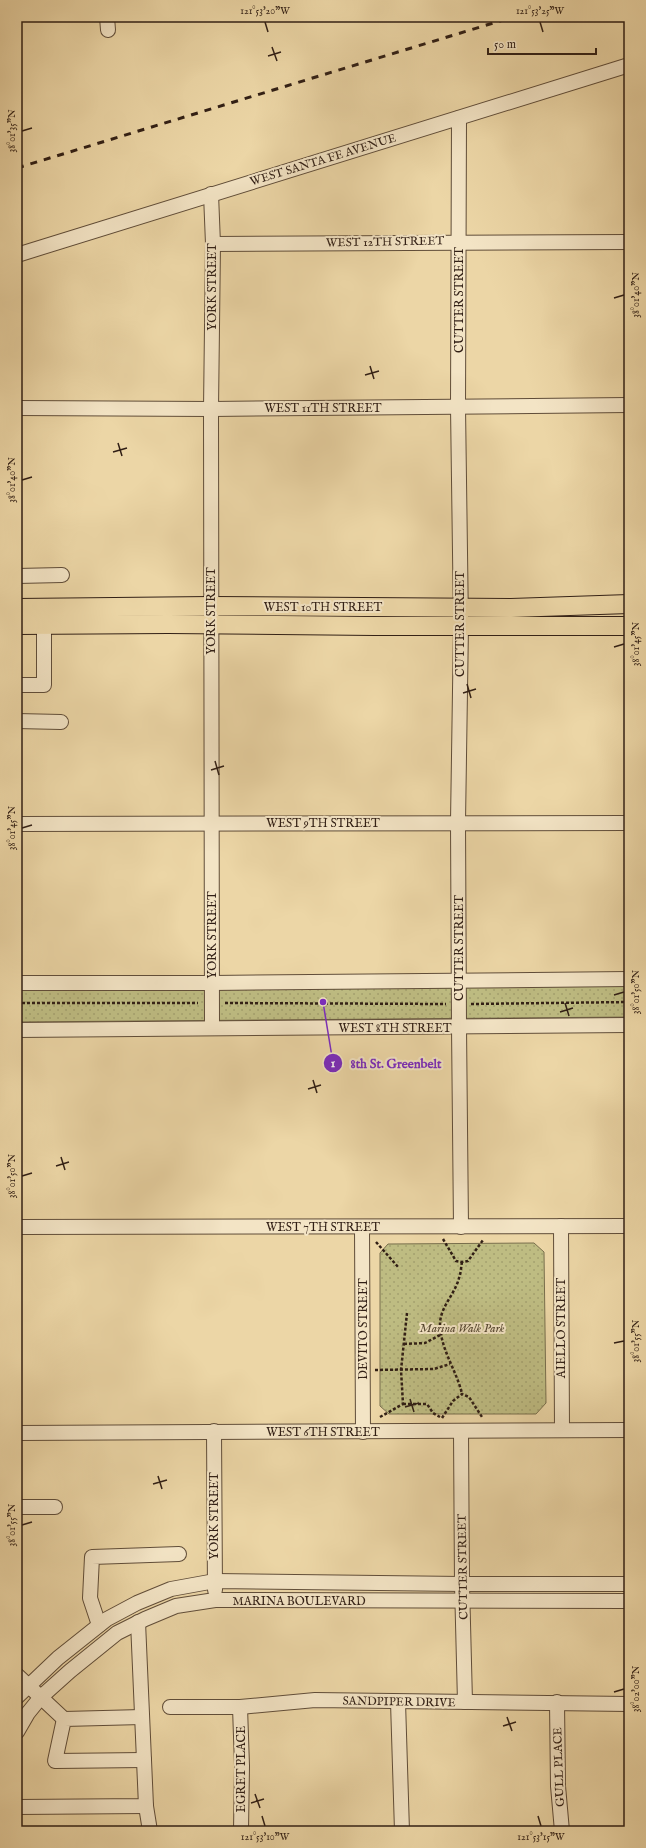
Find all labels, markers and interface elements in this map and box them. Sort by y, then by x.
text: 121°53'20"W [240,5,290,18]
text: 121°53'25"W [516,5,565,18]
scale bar [488,30,596,56]
text: 50 m [494,37,516,52]
text: 38°01'35"N [6,109,19,153]
street label: WEST SANTA FE AVENUE [248,131,398,189]
street label: WEST 12TH STREET [326,233,445,251]
street label: YORK STREET [205,243,220,331]
street label: CUTTER STREET [452,247,467,353]
text: 38°01'40"N [630,272,643,318]
street label: WEST 11TH STREET [264,401,382,416]
text: 38°01'40"N [6,457,19,503]
street label: YORK STREET [204,567,219,655]
street label: CUTTER STREET [453,571,468,677]
street label: WEST 10TH STREET [264,600,383,615]
text: 38°01'45"N [630,622,643,666]
text: 38°01'45"N [6,806,19,850]
street label: WEST 9TH STREET [266,816,380,831]
street label: YORK STREET [205,891,220,979]
street label: CUTTER STREET [452,895,467,1001]
text: 38°01'50"N [630,970,643,1014]
street label: WEST 8TH STREET [339,1021,452,1036]
callout: 8th St. Greenbelt [323,1051,450,1076]
text: 1 [331,1056,336,1071]
text: 8th St. Greenbelt [351,1056,442,1073]
text: 38°01'50"N [6,1154,19,1198]
street label: WEST 7TH STREET [266,1220,380,1235]
street label: AIELLO STREET [554,1277,569,1379]
street label: DEVITO STREET [356,1278,371,1380]
text: 38°01'55"N [630,1319,643,1363]
park label: Marina Walk Park [420,1321,505,1336]
street label: WEST 6TH STREET [266,1425,380,1440]
street label: YORK STREET [207,1472,222,1560]
text: 38°01'55"N [6,1503,19,1547]
street label: CUTTER STREET [455,1514,471,1620]
street label: MARINA BOULEVARD [232,1594,366,1609]
text: 38°02'00"N [630,1665,643,1712]
street label: SANDPIPER DRIVE [342,1694,456,1710]
street label: EGRET PLACE [234,1726,249,1812]
street label: GULL PLACE [550,1727,568,1807]
text: 121°53'10"W [241,1831,290,1844]
text: 121°53'15"W [517,1831,565,1844]

